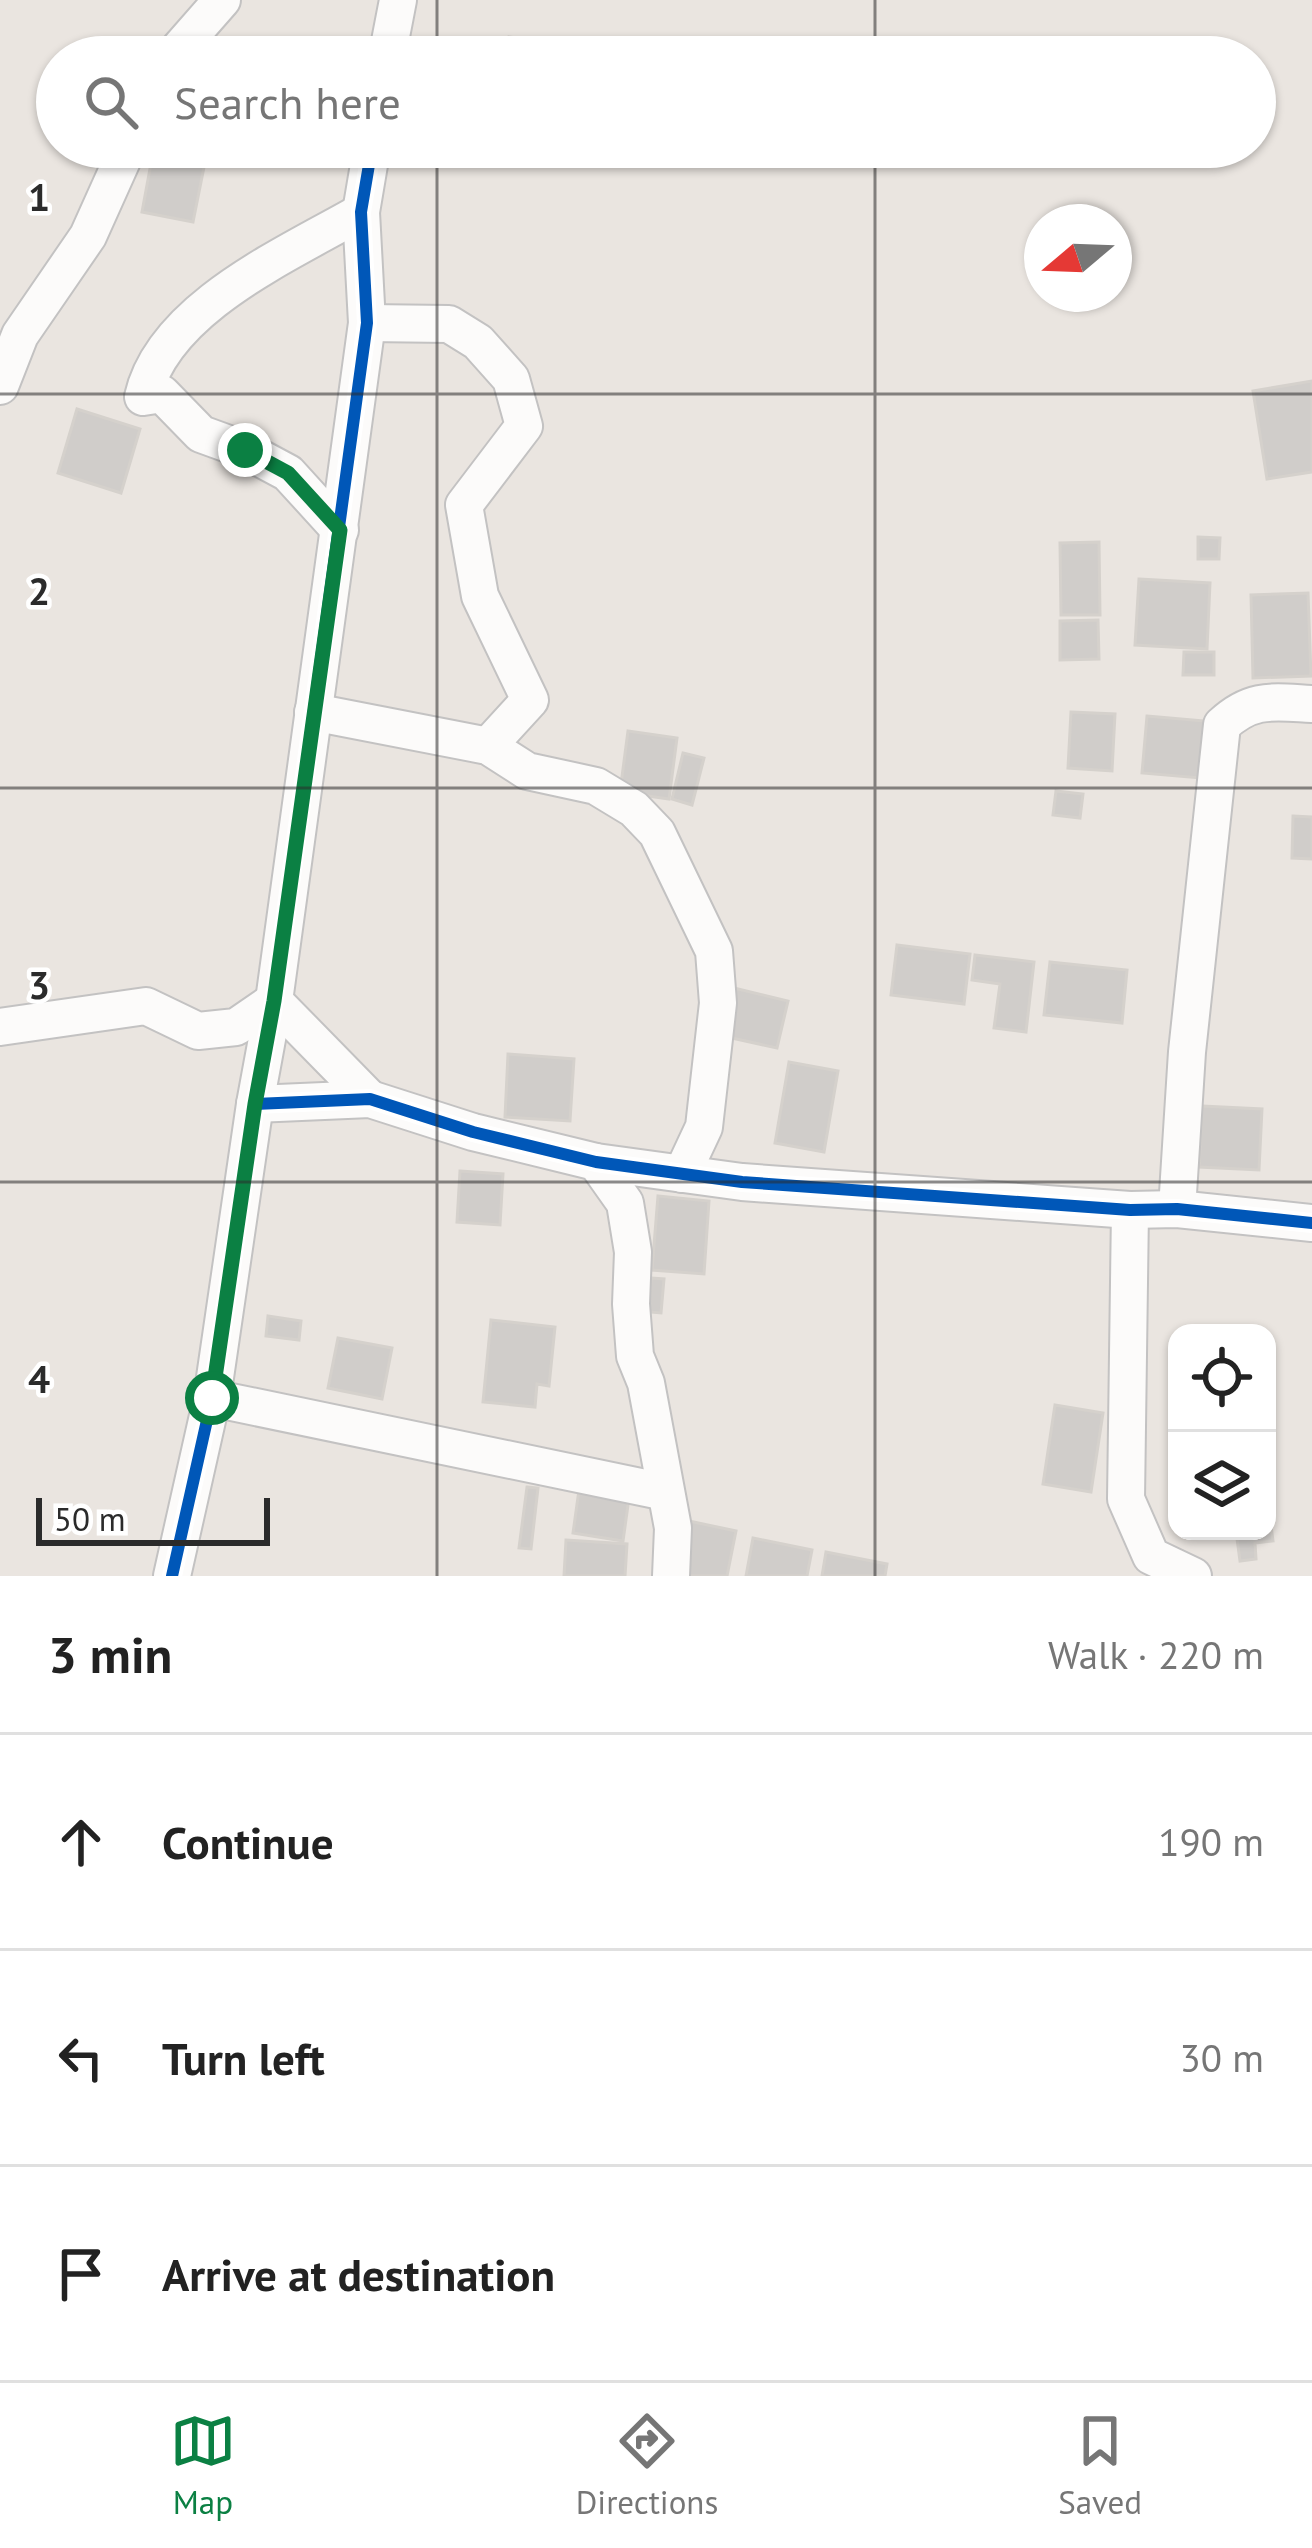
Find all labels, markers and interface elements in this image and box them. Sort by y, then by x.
search box [36,36,1276,168]
icon: search [78,69,144,135]
text: Search here [174,73,401,131]
text: 1 [28,171,50,222]
north arrow [1024,204,1132,312]
route end [218,423,272,477]
text: 2 [28,565,50,616]
text: 3 [28,959,50,1010]
map controls [1168,1324,1276,1540]
button: locate [1168,1324,1276,1432]
text: 4 [28,1353,50,1404]
route start [185,1371,239,1425]
button: layers [1168,1432,1276,1540]
scale bar [36,1492,270,1545]
text: 50 m [54,1497,126,1540]
text: 3 min [48,1621,172,1687]
text: Walk · 220 m [1048,1629,1264,1680]
icon: ahead [48,1809,114,1875]
text: Continue [162,1813,334,1871]
text: 190 m [1158,1816,1264,1867]
icon: left [48,2025,114,2091]
text: Turn left [162,2029,325,2087]
text: 30 m [1179,2032,1264,2083]
icon: arrive [48,2241,114,2307]
text: Arrive at destination [162,2245,555,2303]
tab: Map [170,2408,236,2523]
tab: Directions [576,2408,718,2523]
tab: Saved [1058,2408,1142,2523]

